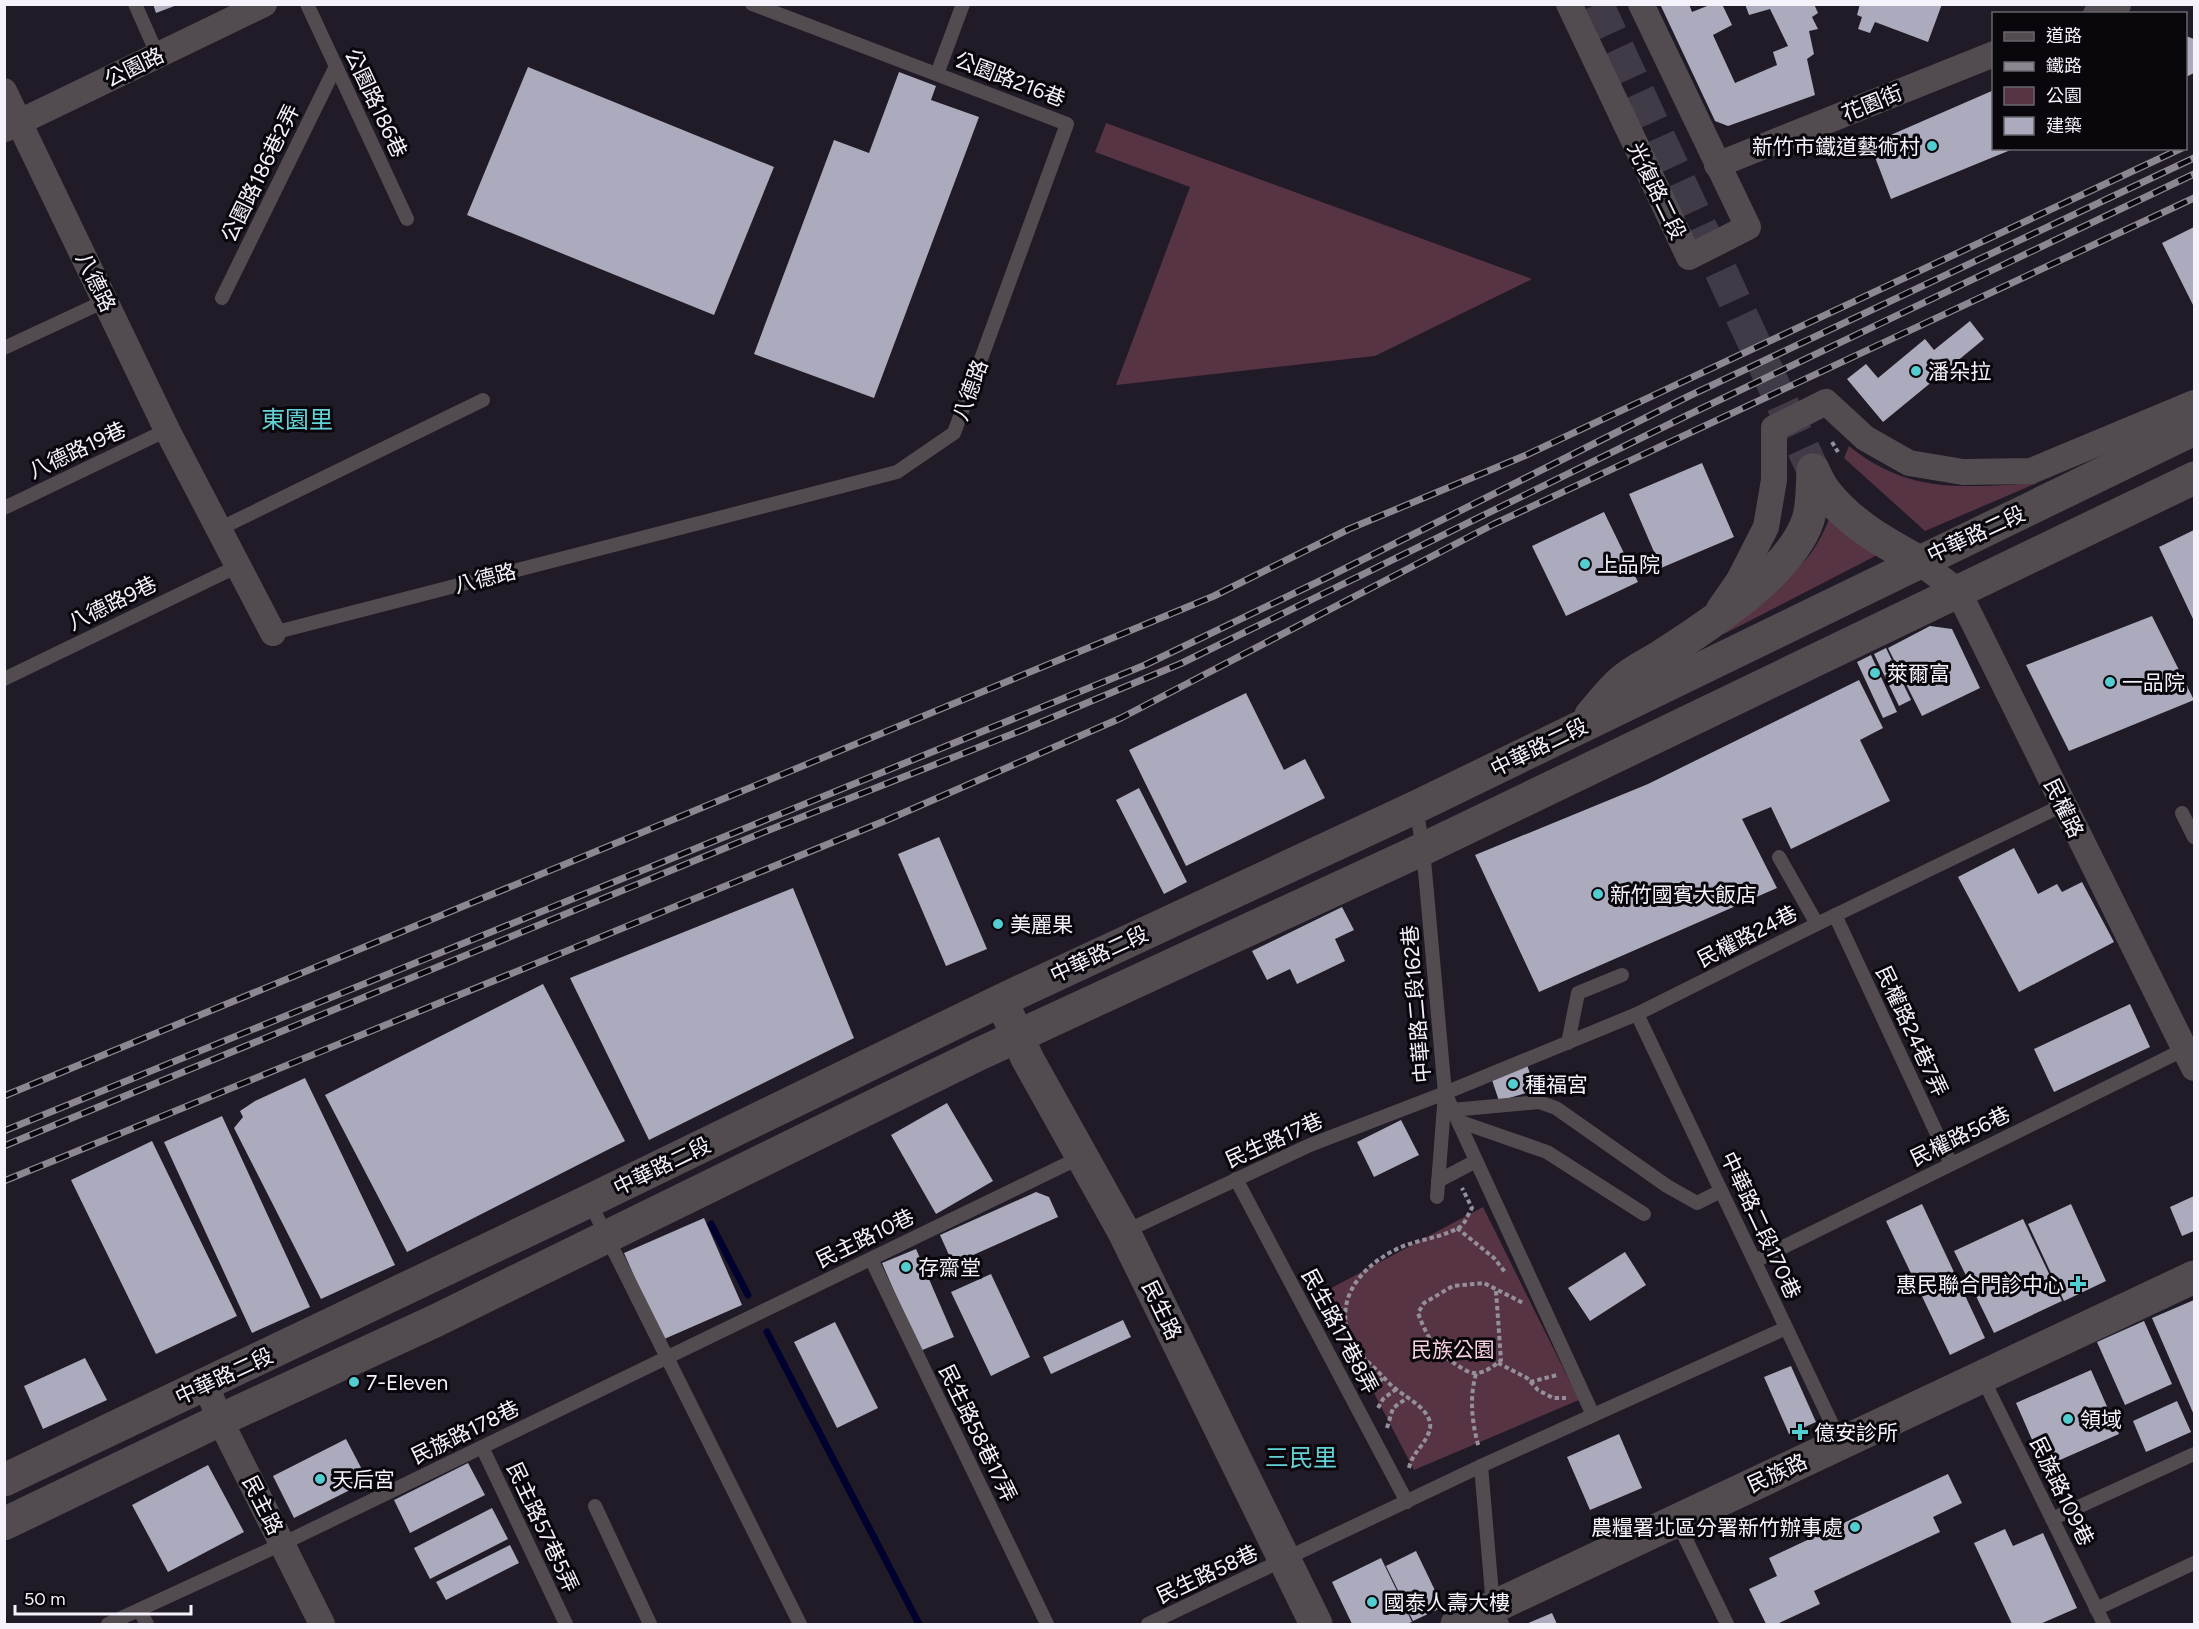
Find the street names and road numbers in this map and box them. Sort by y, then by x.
street label: 公園路 [100,42,168,92]
street label: 公園路186巷 [340,44,412,162]
street label: 公園路216巷 [951,46,1069,112]
street label: 花園街 [1838,80,1906,126]
street label: 公園路186巷2弄 [216,100,304,246]
street label: 光復路二段 [1623,138,1691,244]
street label: 八德路 [71,248,121,316]
street label: 八德路 [947,356,993,424]
street label: 八德路19巷 [24,417,130,483]
street label: 中華路二段 [1923,500,2029,568]
street label: 八德路 [451,558,519,598]
street label: 八德路9巷 [63,571,161,635]
street label: 中華路二段 [1486,713,1592,781]
street label: 民權路 [2039,774,2089,842]
street label: 民權路24巷 [1693,900,1801,972]
street label: 中華路二段 [1046,920,1152,988]
street label: 中華路二段162巷 [1397,924,1435,1084]
street label: 民權路24巷7弄 [1871,962,1953,1100]
street label: 民權路56巷 [1906,1101,2014,1171]
street label: 民生路17巷 [1221,1107,1327,1173]
street label: 中華路二段 [609,1132,715,1200]
street label: 中華路二段170巷 [1716,1147,1806,1303]
street label: 民主路10巷 [812,1204,918,1272]
street label: 民生路17巷8弄 [1297,1264,1383,1398]
street label: 民生路 [1137,1276,1187,1344]
street label: 中華路二段 [171,1342,277,1410]
street label: 民生路58巷17弄 [934,1360,1022,1506]
street label: 民族路178巷 [407,1395,523,1469]
street label: 民族路109巷 [2025,1432,2099,1550]
street label: 民族路 [1743,1448,1811,1498]
street label: 民主路57巷5弄 [502,1458,584,1596]
street label: 民主路 [238,1471,288,1539]
street label: 民生路58巷 [1152,1540,1262,1608]

